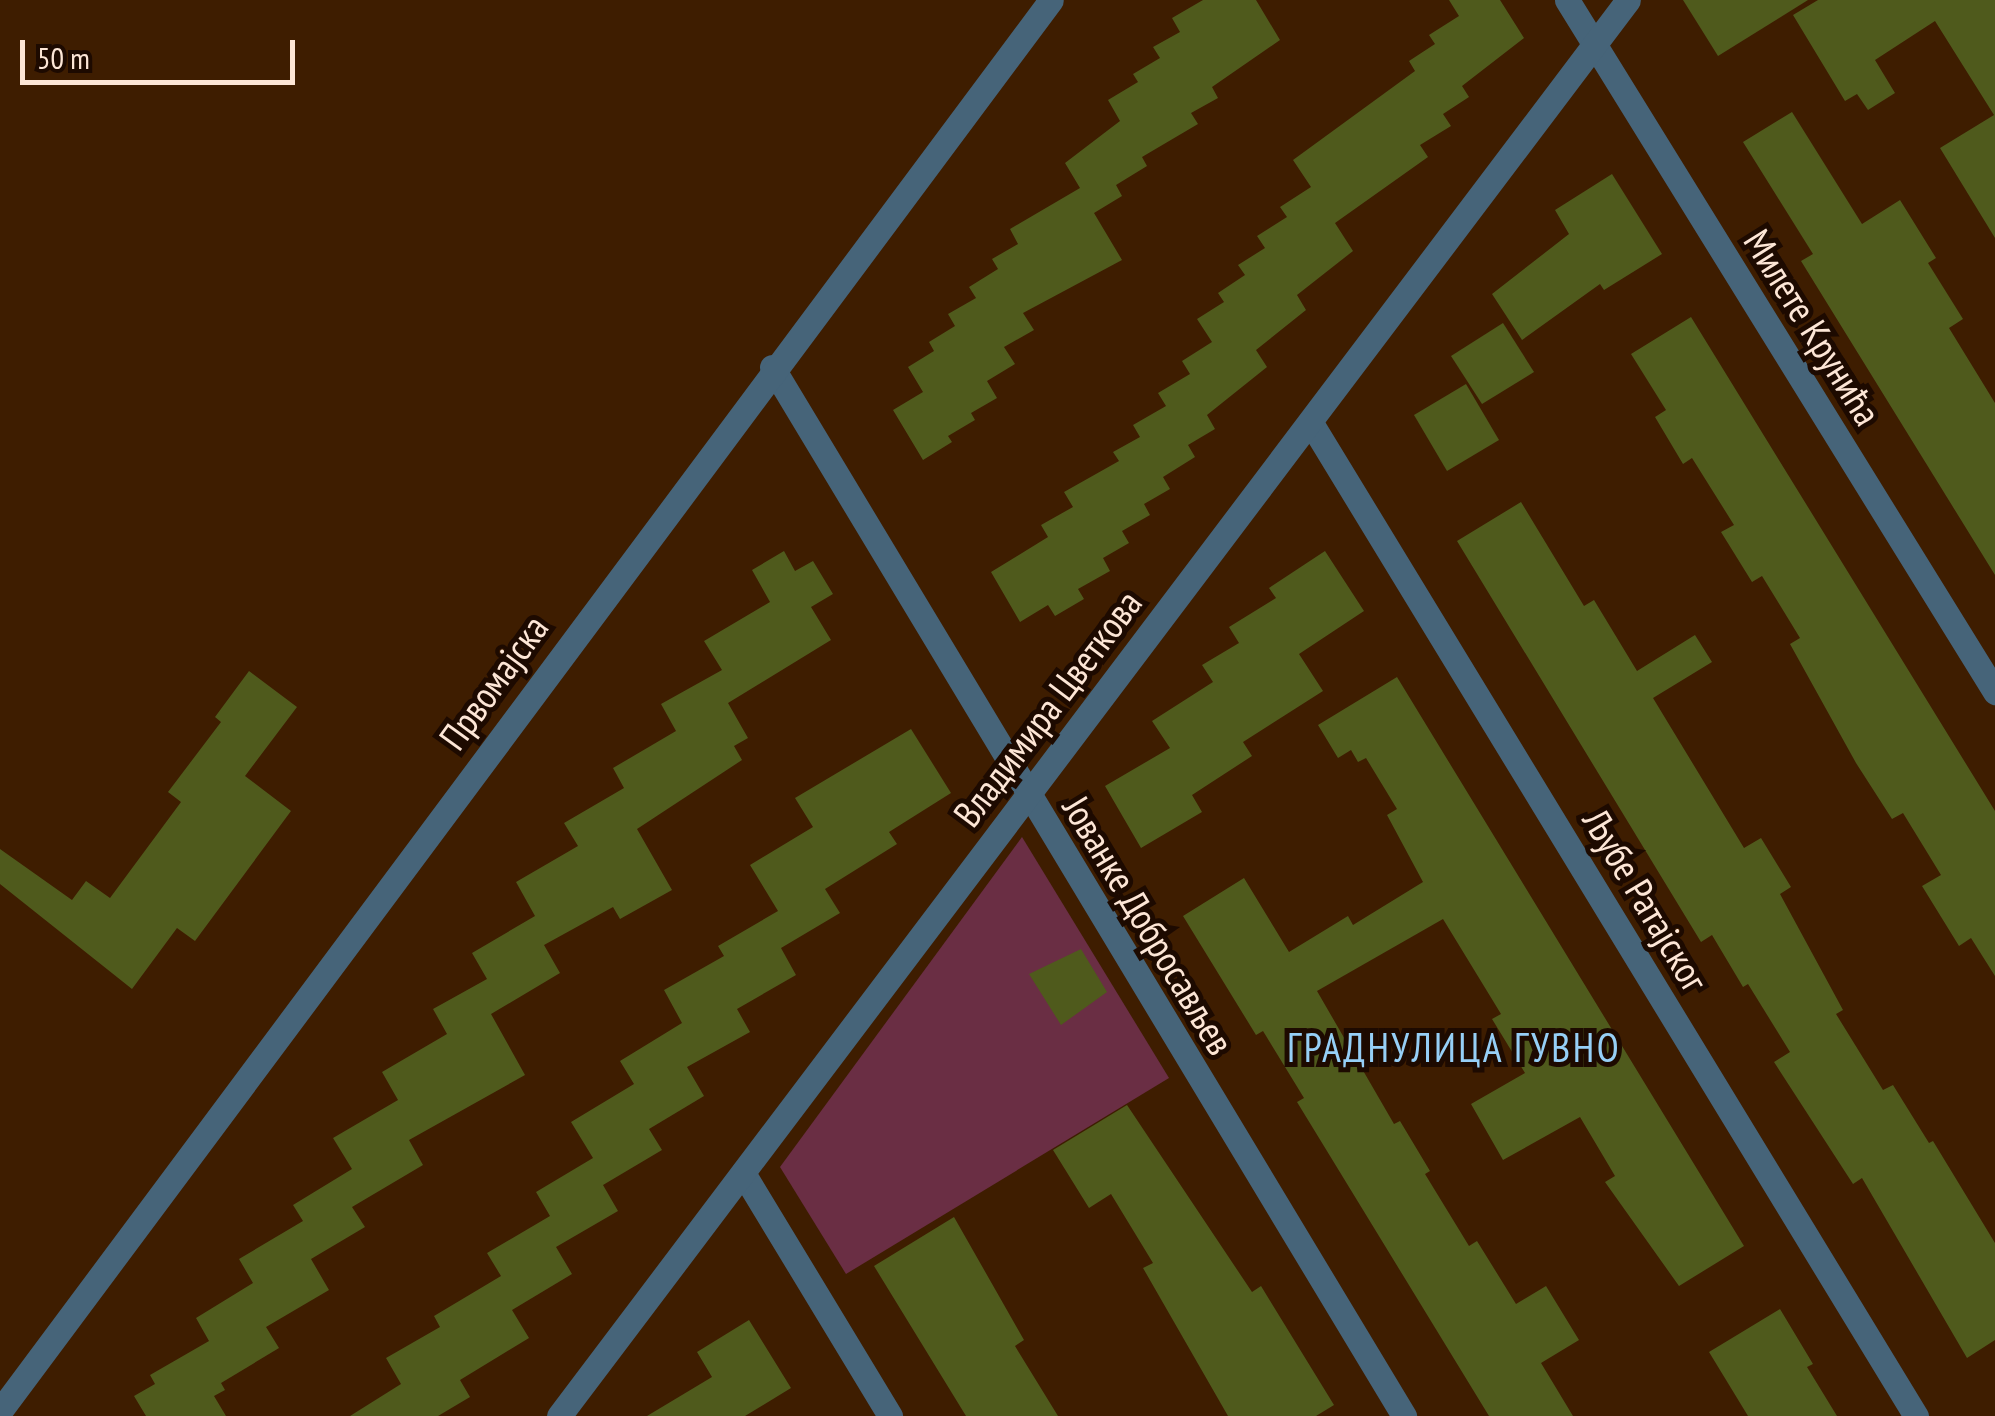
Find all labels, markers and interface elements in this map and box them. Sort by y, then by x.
scale bar [25,20,300,82]
text: 50 m [37,38,90,77]
street label: Милете Крунића [1735,221,1891,433]
street label: Владимира Цветкова [943,581,1151,835]
street label: Првомајска [429,606,557,758]
street label: Јованке Добросављев [1054,787,1244,1063]
street label: Љубе Ратајског [1574,801,1718,999]
district label: ГРАДНУЛИЦА ГУВНО [1286,1023,1622,1071]

